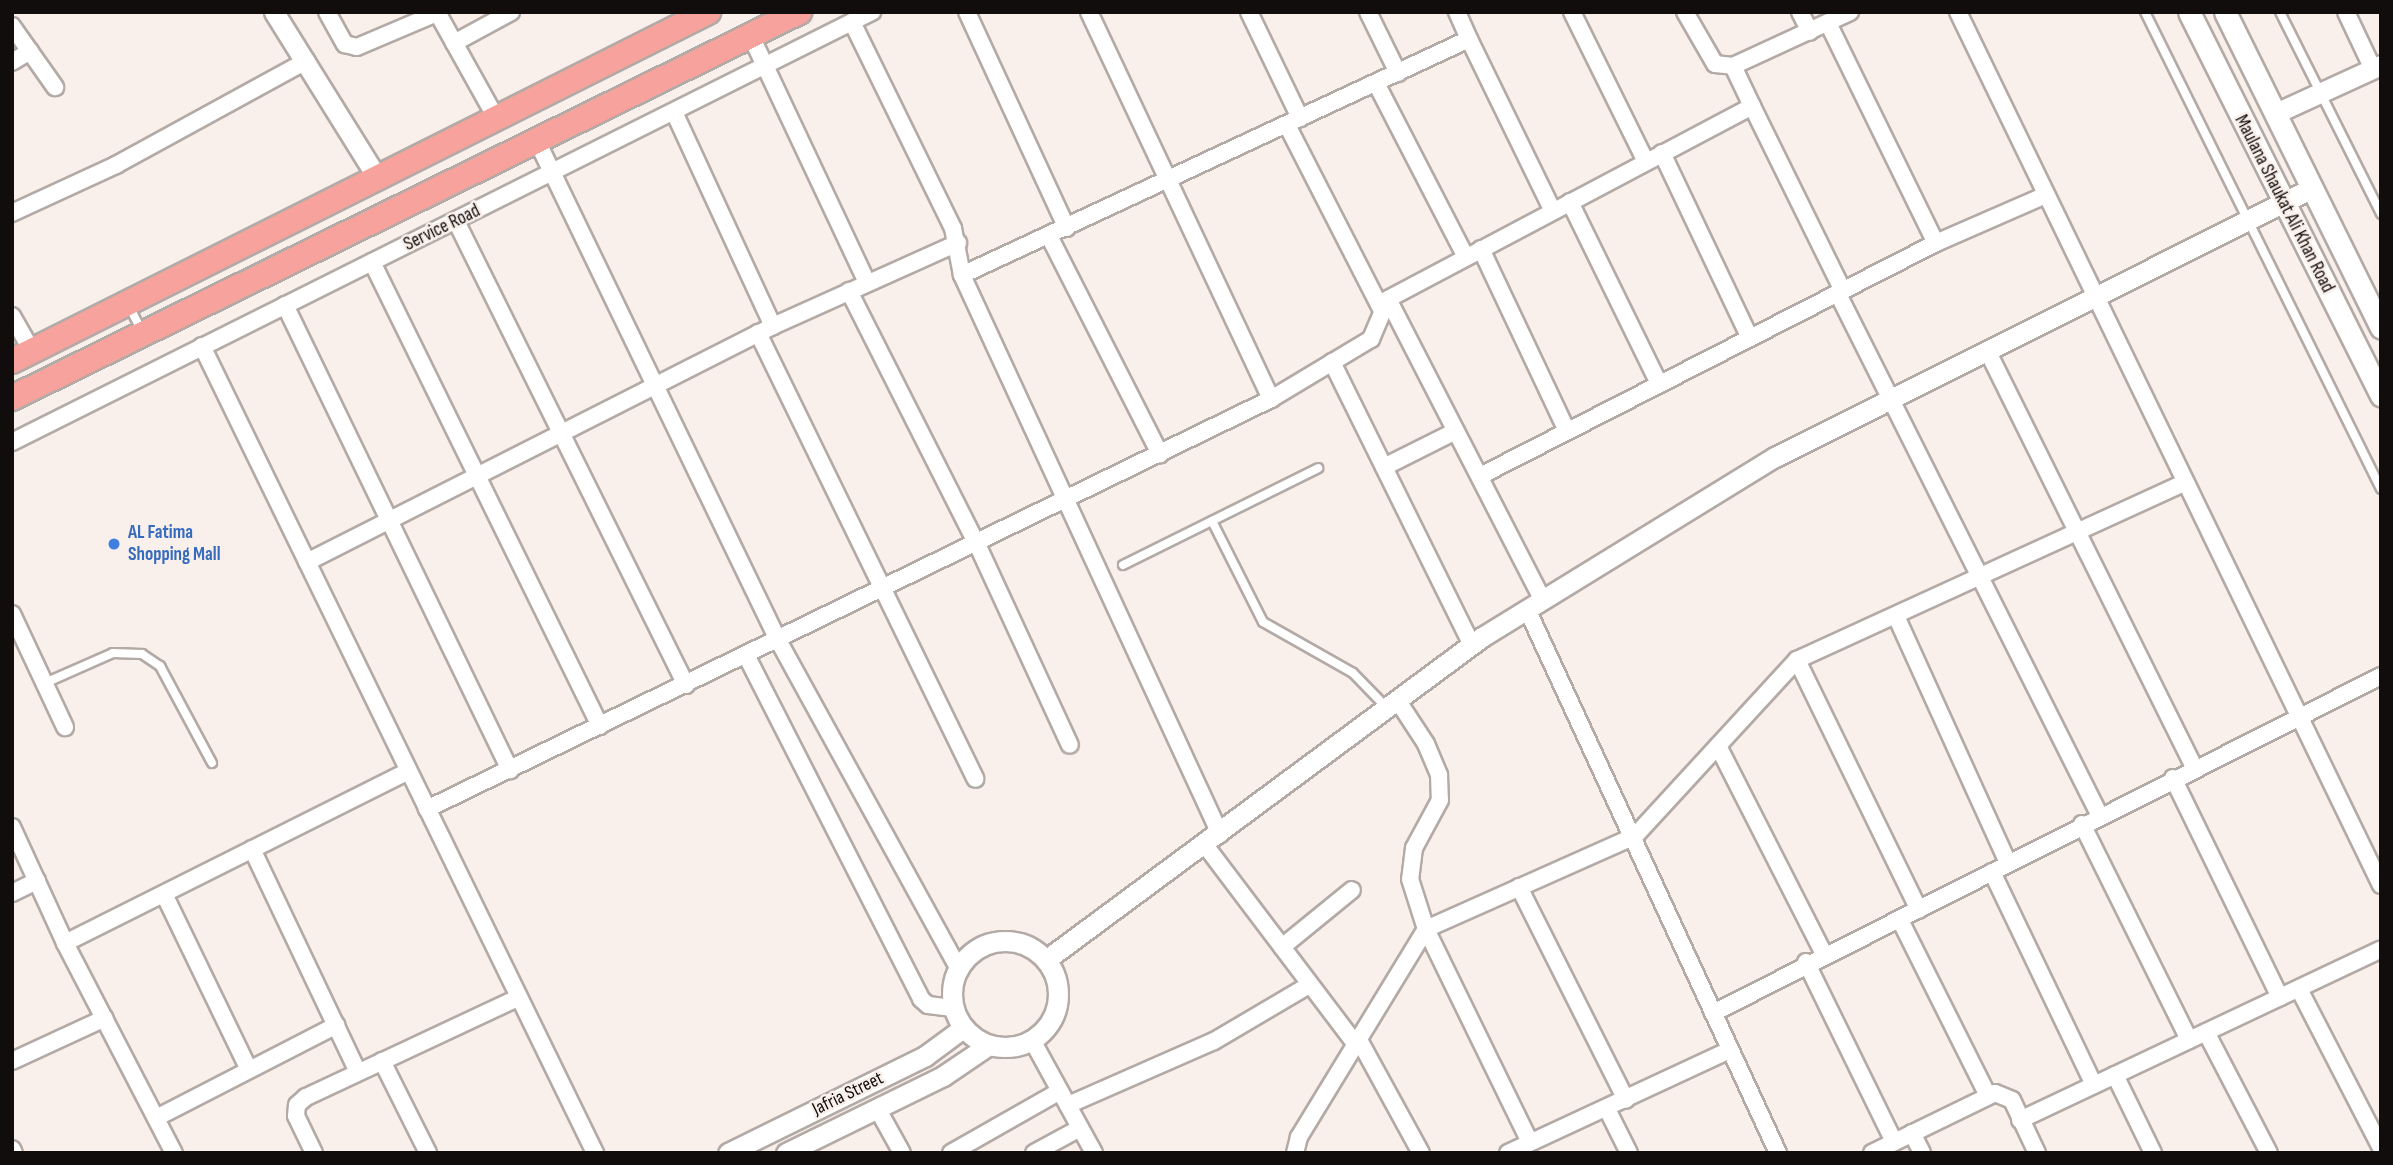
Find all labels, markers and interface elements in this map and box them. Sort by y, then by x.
street label: Maulana Shaukat Ali Khan Road [2229,111,2339,297]
street label: Service Road [400,200,484,256]
place label: AL Fatima Shopping Mall [128,522,221,566]
marker: AL Fatima Shopping Mall [106,536,122,552]
street label: Jafria Street [809,1067,887,1121]

